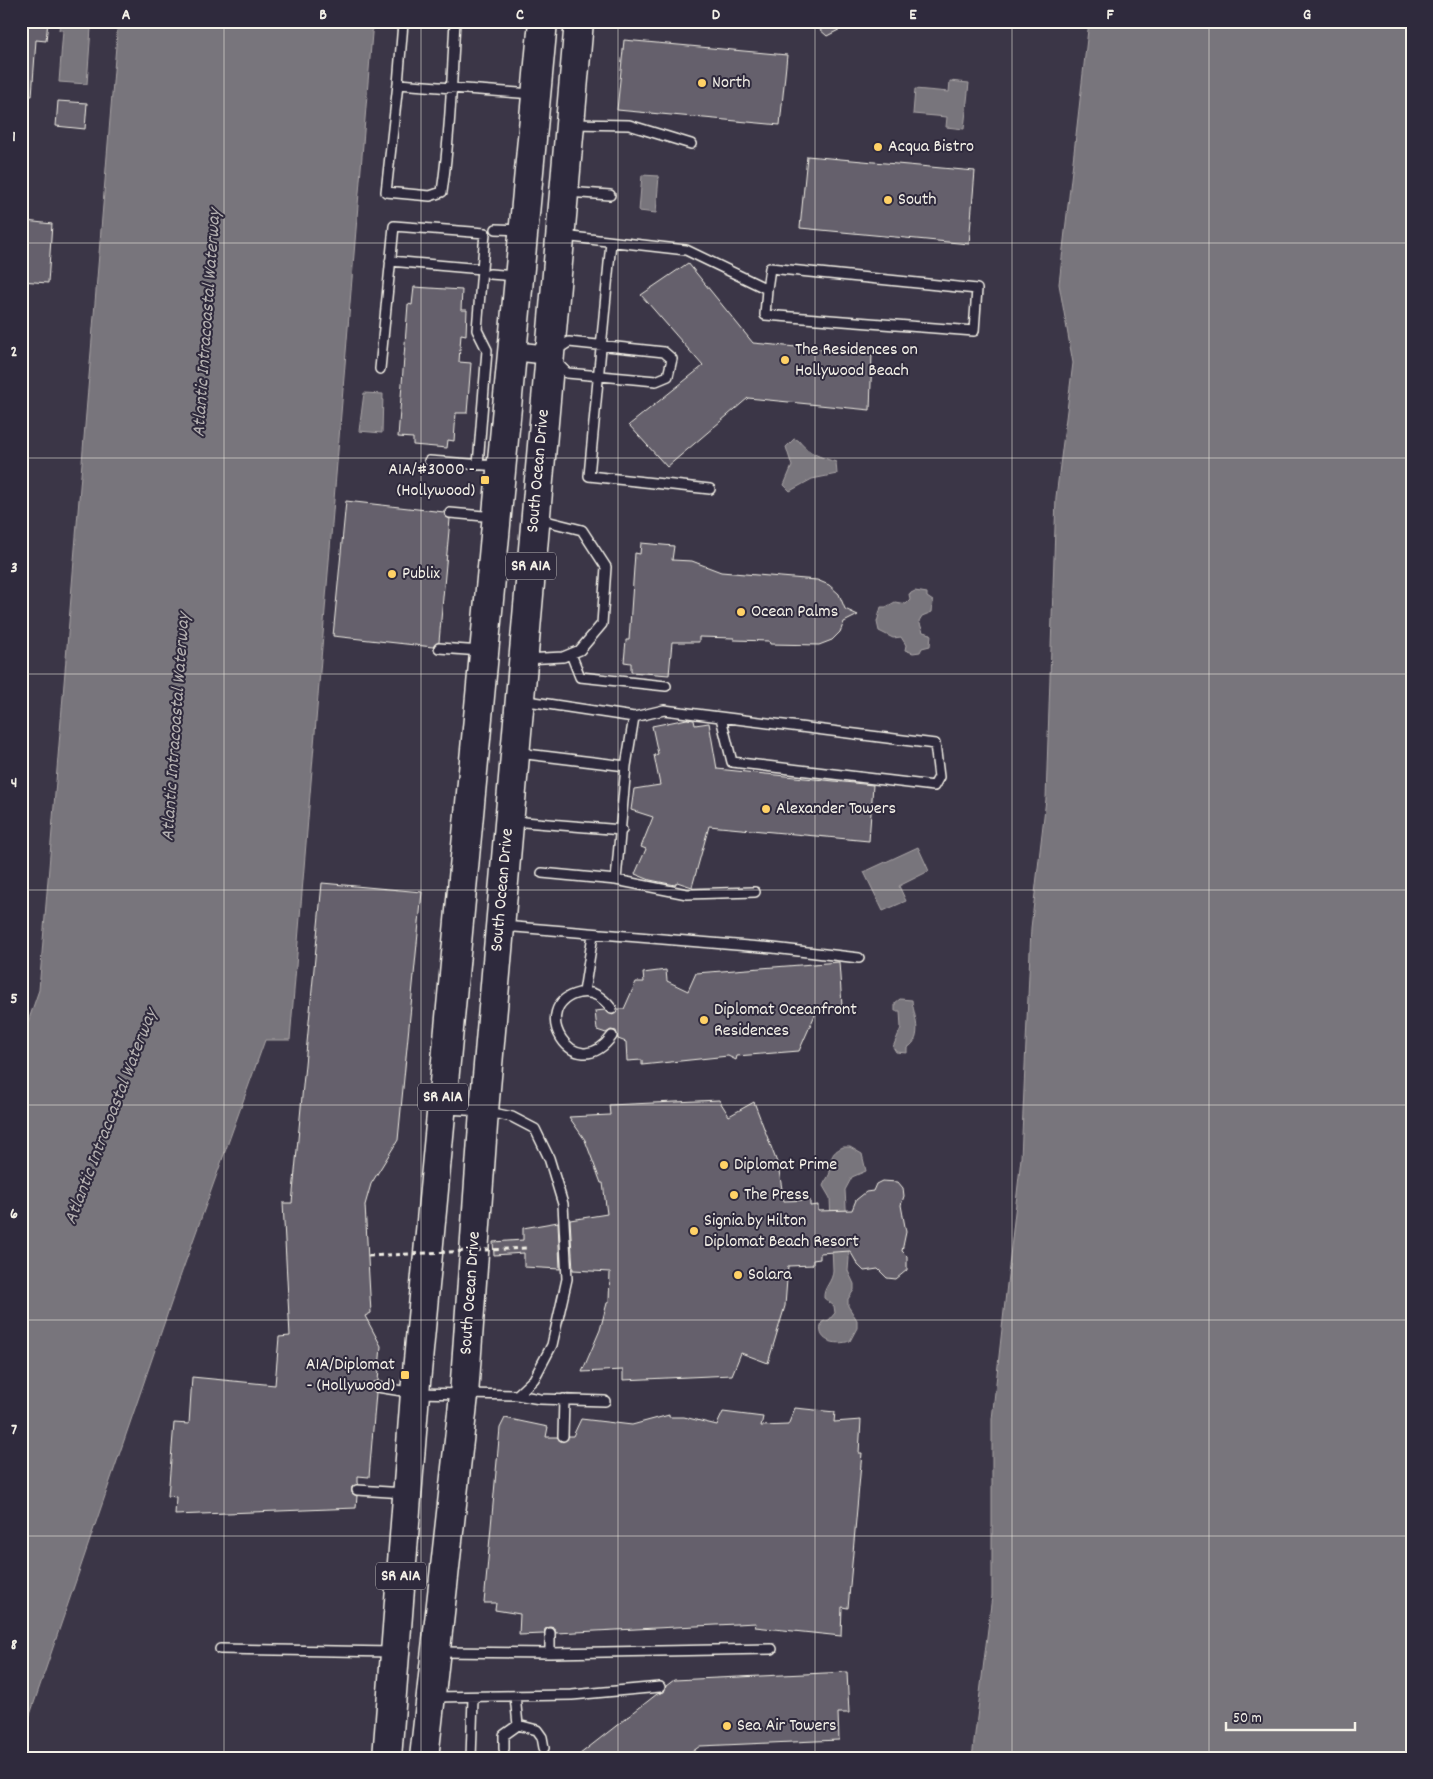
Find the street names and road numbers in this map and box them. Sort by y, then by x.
street label: South Ocean Drive [521,408,557,534]
road number: SR A1A [506,552,556,580]
street label: South Ocean Drive [485,827,521,953]
road number: SR A1A [418,1084,468,1110]
street label: South Ocean Drive [454,1230,488,1356]
road number: SR A1A [376,1562,426,1590]

